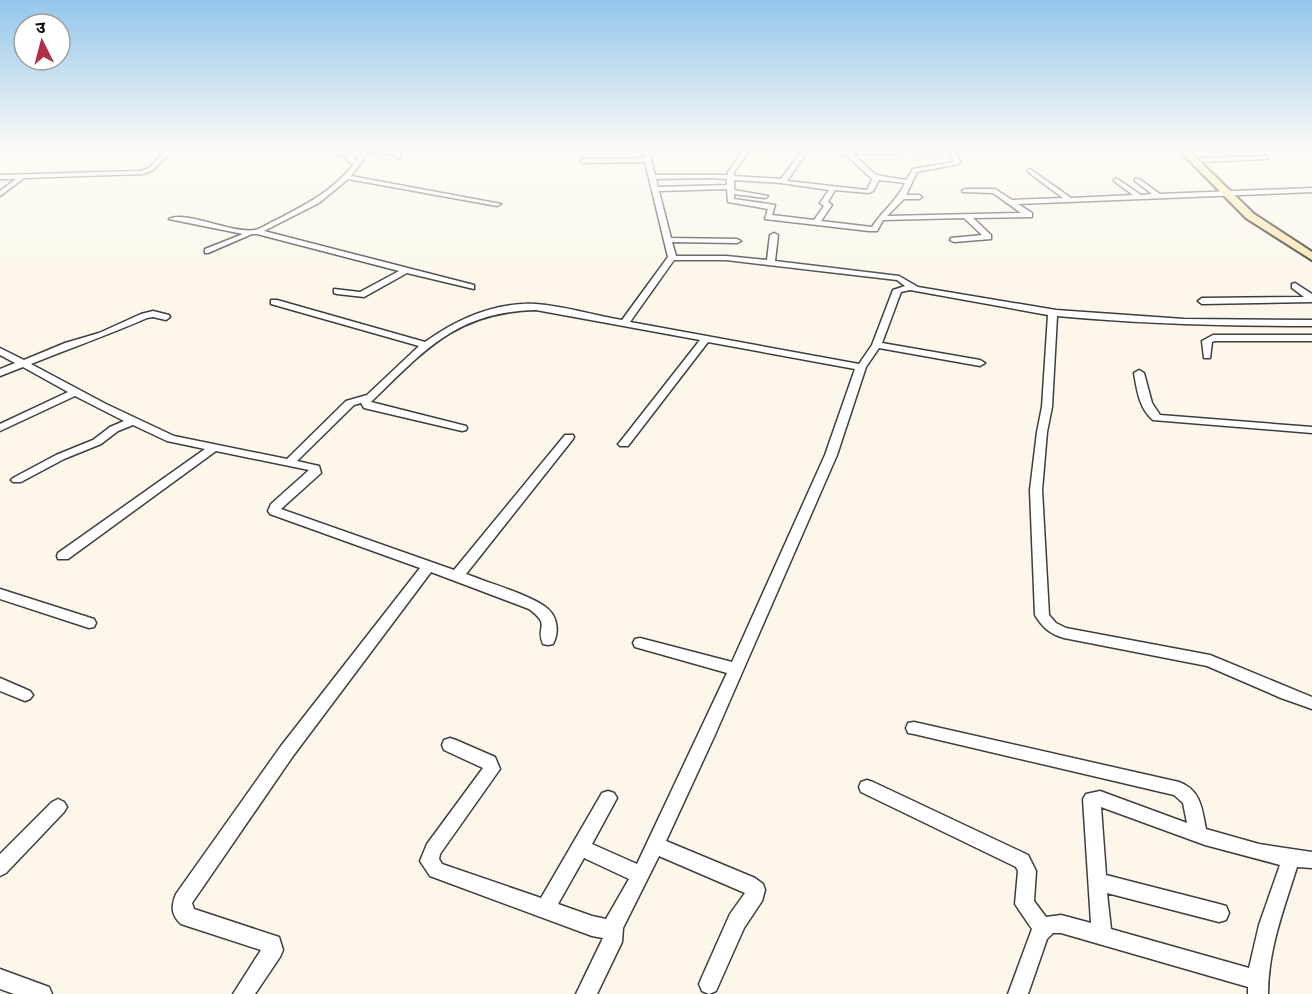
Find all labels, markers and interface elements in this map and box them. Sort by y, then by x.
north arrow [12,12,72,72]
text: उ [34,14,47,39]

